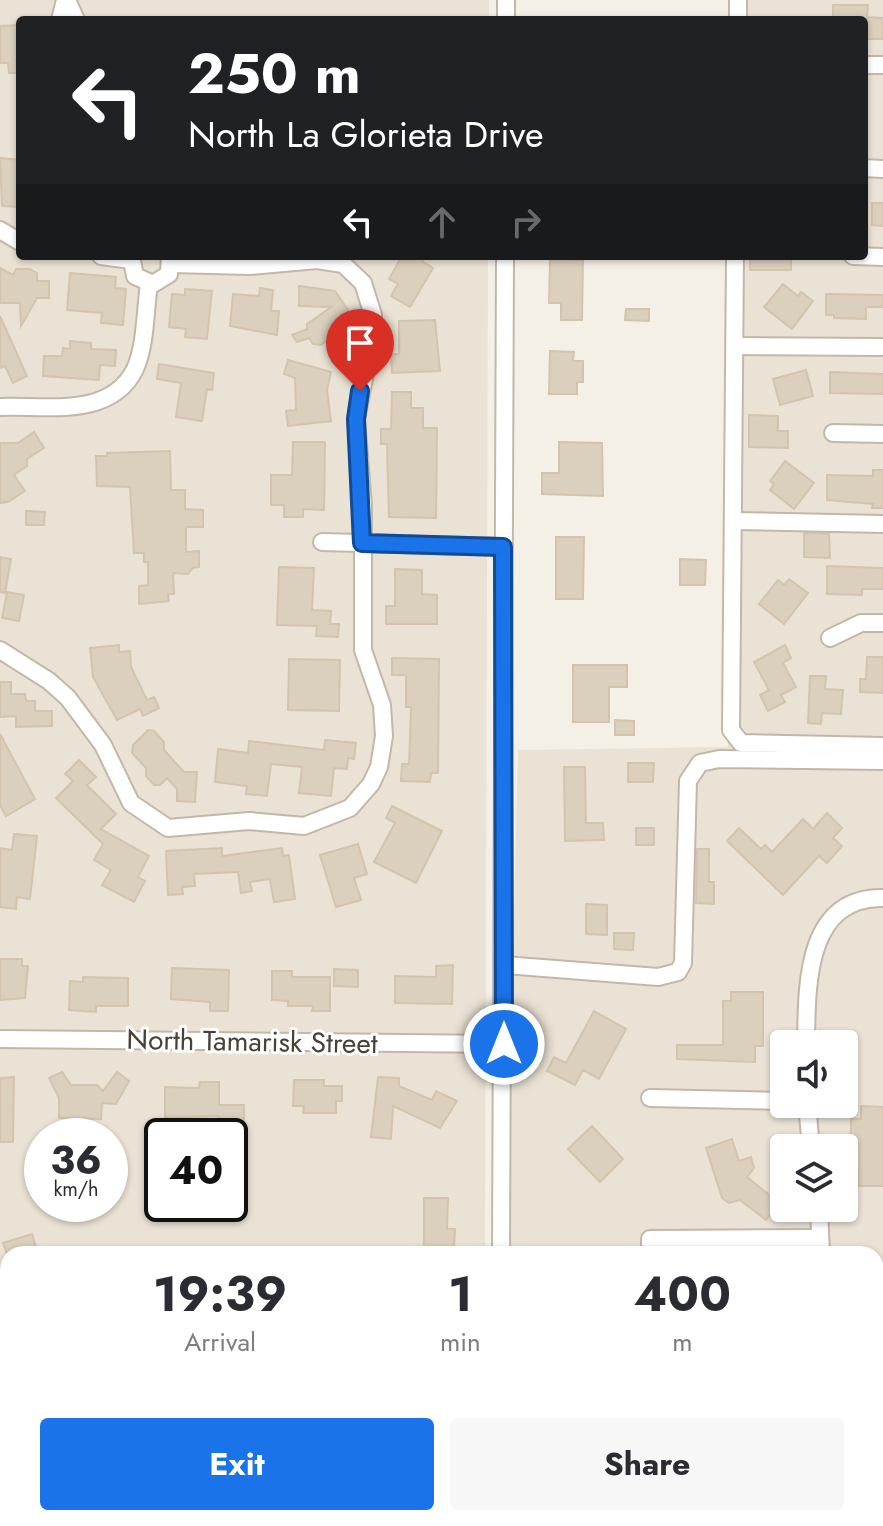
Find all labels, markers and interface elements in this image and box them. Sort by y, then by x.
text: 250 m [188,33,361,114]
icon: left [56,48,160,152]
text: North La Glorieta Drive [188,108,543,160]
icon: left [336,200,380,244]
icon: ahead [420,200,464,244]
icon: right [504,200,548,244]
pin [326,309,394,391]
icon: arrive [338,321,382,365]
position arrow [462,1002,546,1086]
street label: North Tamarisk Street [126,1019,378,1064]
map controls [770,1030,858,1222]
button: sound [770,1030,858,1118]
speed limit sign: 40 [144,1118,248,1222]
text: 36 [50,1131,102,1189]
button: layers [770,1134,858,1222]
text: km/h [53,1175,99,1204]
text: 19:39 [153,1260,287,1329]
text: 1 [448,1260,473,1329]
text: 400 [634,1260,731,1329]
text: Arrival [184,1323,256,1361]
text: min [440,1323,481,1361]
text: m [672,1323,693,1361]
button: Exit [40,1418,434,1510]
button: Share [450,1418,844,1510]

